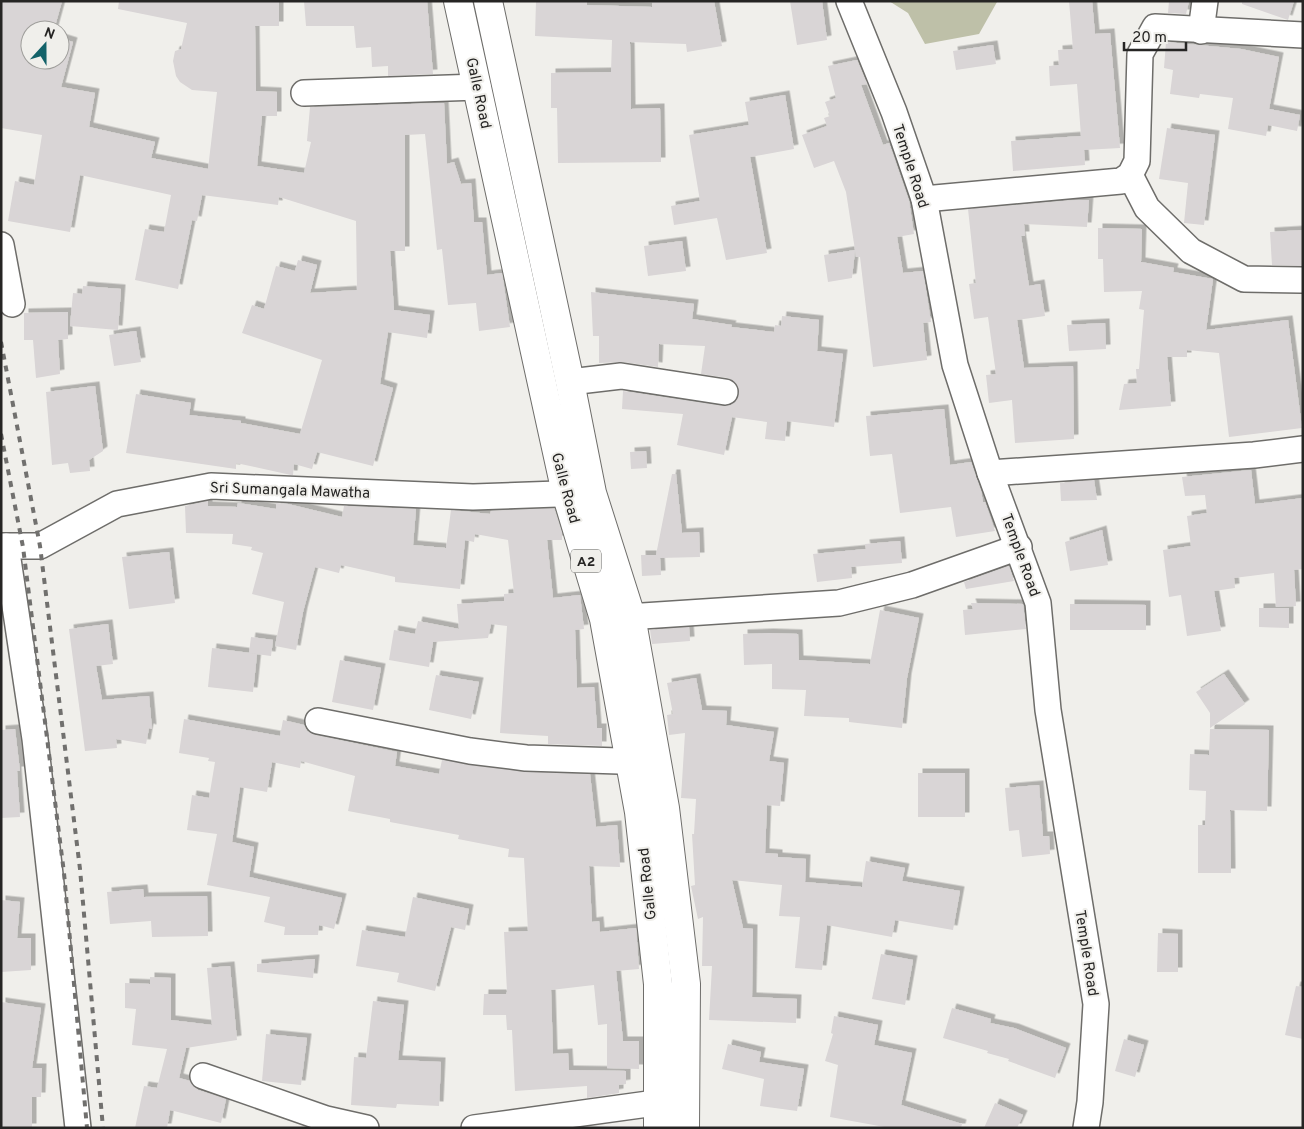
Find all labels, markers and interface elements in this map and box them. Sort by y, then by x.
north arrow [20,20,70,70]
scale bar [1124,20,1186,52]
text: N [41,25,57,44]
text: 20 m [1132,29,1167,48]
street label: Galle Road [461,56,494,131]
street label: Temple Road [887,122,932,211]
street label: Galle Road [546,451,583,526]
street label: Sri Sumangala Mawatha [210,479,370,504]
street label: Temple Road [996,511,1043,600]
road number: A2 [571,550,601,572]
street label: Galle Road [635,847,662,921]
street label: Temple Road [1069,909,1102,998]

